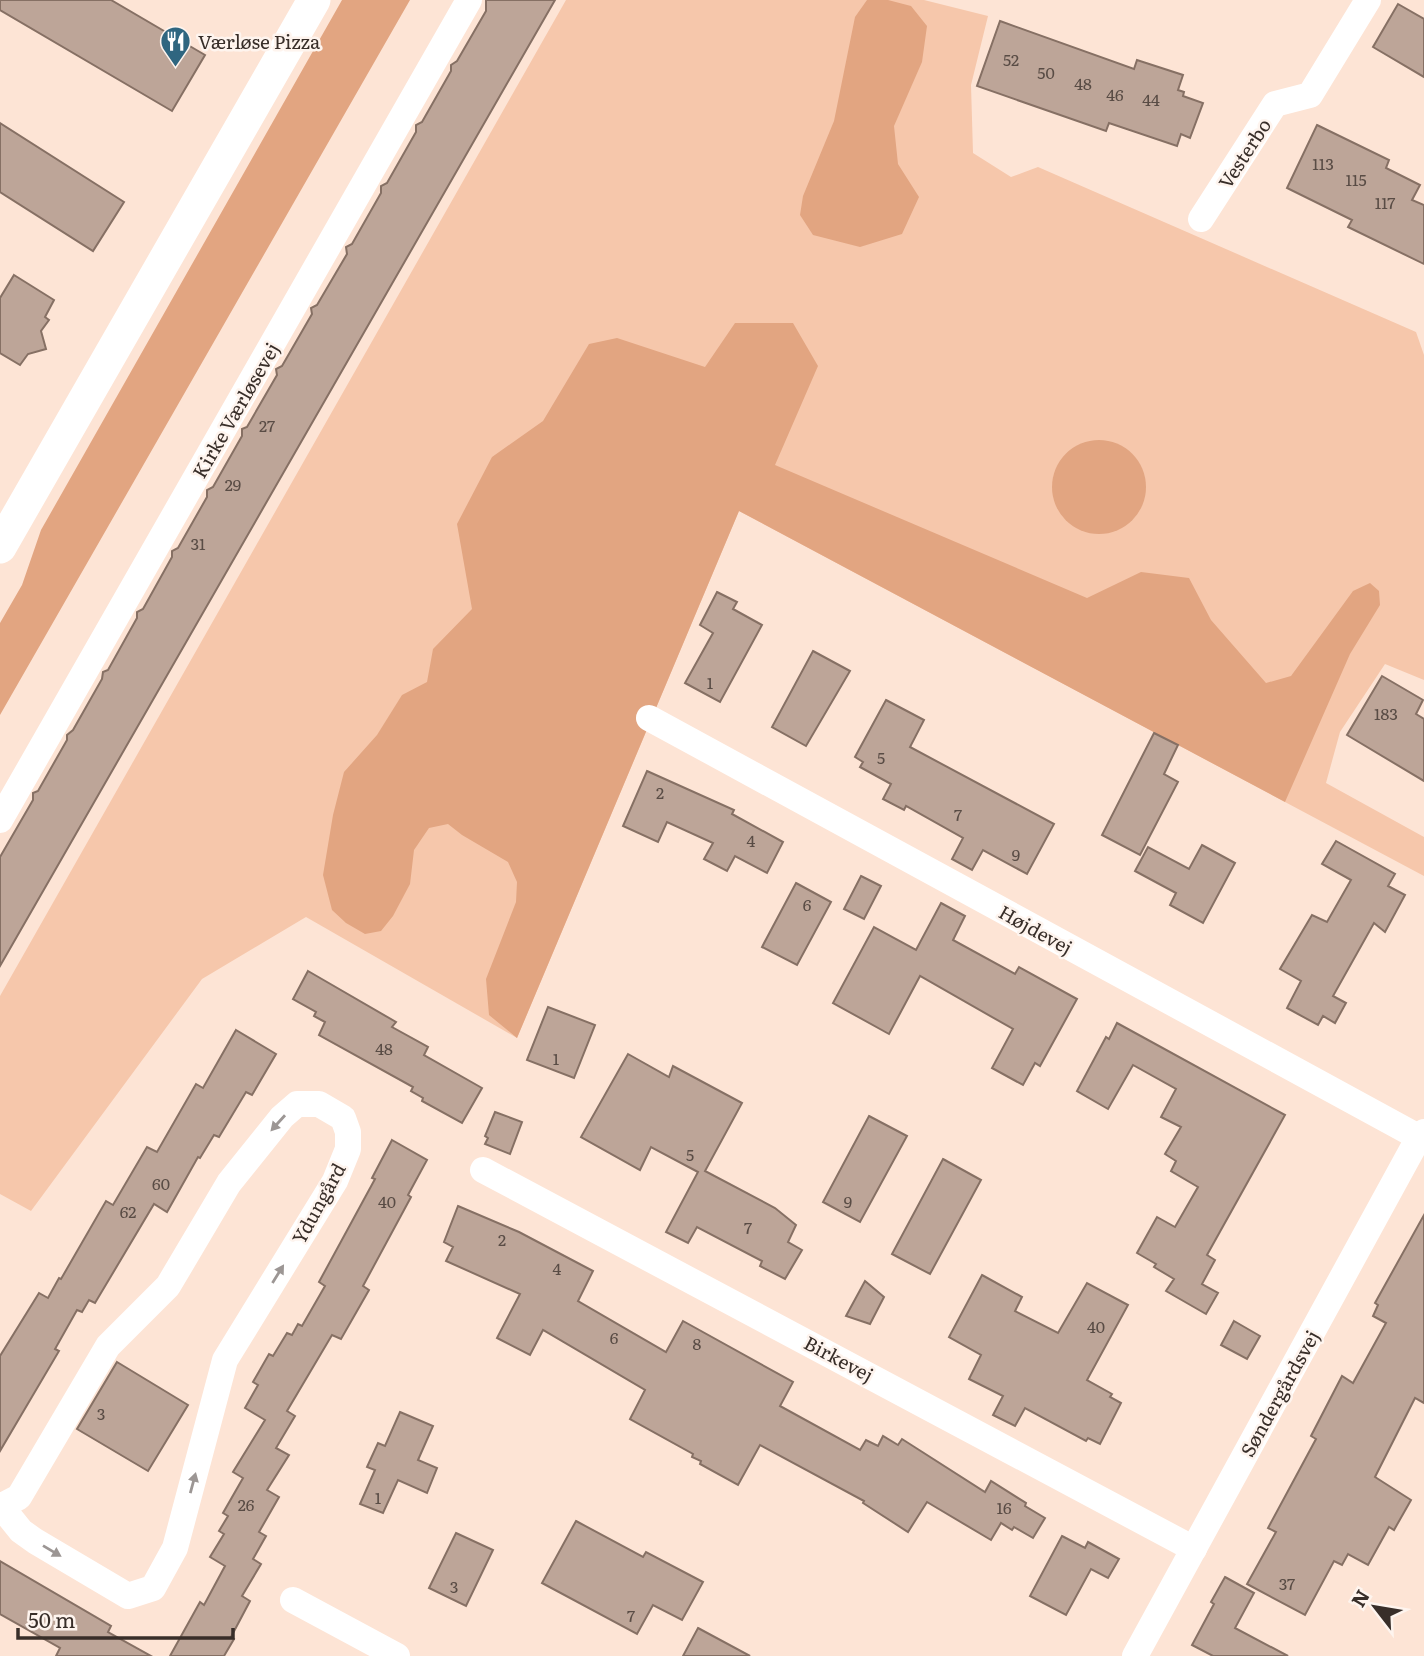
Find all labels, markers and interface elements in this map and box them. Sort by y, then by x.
restaurant icon: Værløse Pizza [158,24,192,68]
place label: Værløse Pizza [198,27,321,55]
house number: 52 [1003,47,1019,71]
house number: 50 [1037,60,1055,84]
house number: 48 [1074,71,1092,95]
house number: 46 [1106,82,1124,106]
house number: 44 [1142,87,1160,111]
street label: Vesterbo [1211,112,1277,194]
house number: 113 [1312,151,1334,175]
house number: 115 [1345,167,1367,191]
house number: 117 [1375,190,1395,214]
street label: Kirke Værløsevej [185,337,285,483]
house number: 27 [259,413,275,437]
house number: 29 [225,472,241,496]
house number: 31 [190,531,206,555]
house number: 1 [707,670,714,694]
house number: 183 [1374,701,1398,725]
house number: 5 [877,745,885,769]
house number: 2 [656,780,664,804]
house number: 7 [954,802,962,826]
house number: 4 [747,828,756,852]
house number: 9 [1012,842,1020,866]
house number: 6 [803,892,812,916]
street label: Højdevej [994,897,1078,961]
house number: 48 [375,1036,393,1060]
house number: 1 [553,1046,560,1070]
one-way arrow [270,1114,286,1132]
house number: 5 [686,1142,694,1166]
street label: Ydungård [284,1157,352,1249]
house number: 60 [152,1171,170,1195]
house number: 40 [378,1189,396,1213]
house number: 9 [844,1189,852,1213]
house number: 62 [120,1199,136,1223]
house number: 7 [744,1215,752,1239]
house number: 2 [498,1227,506,1251]
house number: 4 [553,1256,562,1280]
one-way arrow [271,1265,284,1284]
house number: 40 [1087,1314,1105,1338]
house number: 6 [610,1325,619,1349]
street label: Søndergårdsvej [1233,1325,1325,1461]
street label: Birkevej [799,1328,879,1388]
house number: 8 [693,1331,702,1355]
house number: 3 [97,1401,105,1425]
one-way arrow [188,1472,199,1494]
house number: 1 [375,1485,382,1509]
house number: 26 [238,1492,255,1516]
house number: 16 [996,1495,1012,1519]
one-way arrow [43,1544,62,1557]
house number: 37 [1279,1571,1295,1595]
north arrow [1340,1572,1410,1642]
house number: 3 [450,1574,458,1598]
text: N [1343,1584,1376,1612]
scale bar [18,1596,233,1640]
text: 50 m [28,1603,75,1634]
house number: 7 [627,1603,635,1627]

